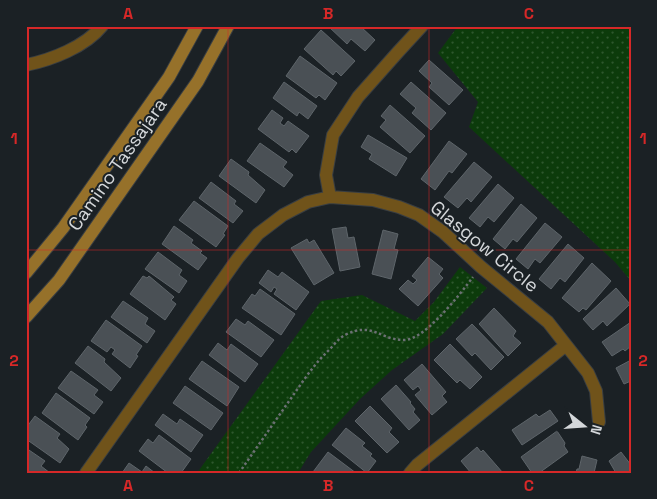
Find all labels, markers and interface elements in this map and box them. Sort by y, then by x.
text: A [123,3,133,24]
text: B [323,3,333,24]
text: C [524,3,534,24]
street label: Camino Tassajara [62,93,173,236]
text: 1 [10,128,18,149]
text: 1 [639,128,647,149]
street label: Glasgow Circle [425,195,544,298]
text: 2 [9,350,19,371]
text: 2 [638,350,648,371]
north arrow [560,402,610,452]
text: N [586,423,606,437]
text: A [123,475,133,496]
text: B [323,475,333,496]
text: C [524,475,534,496]

